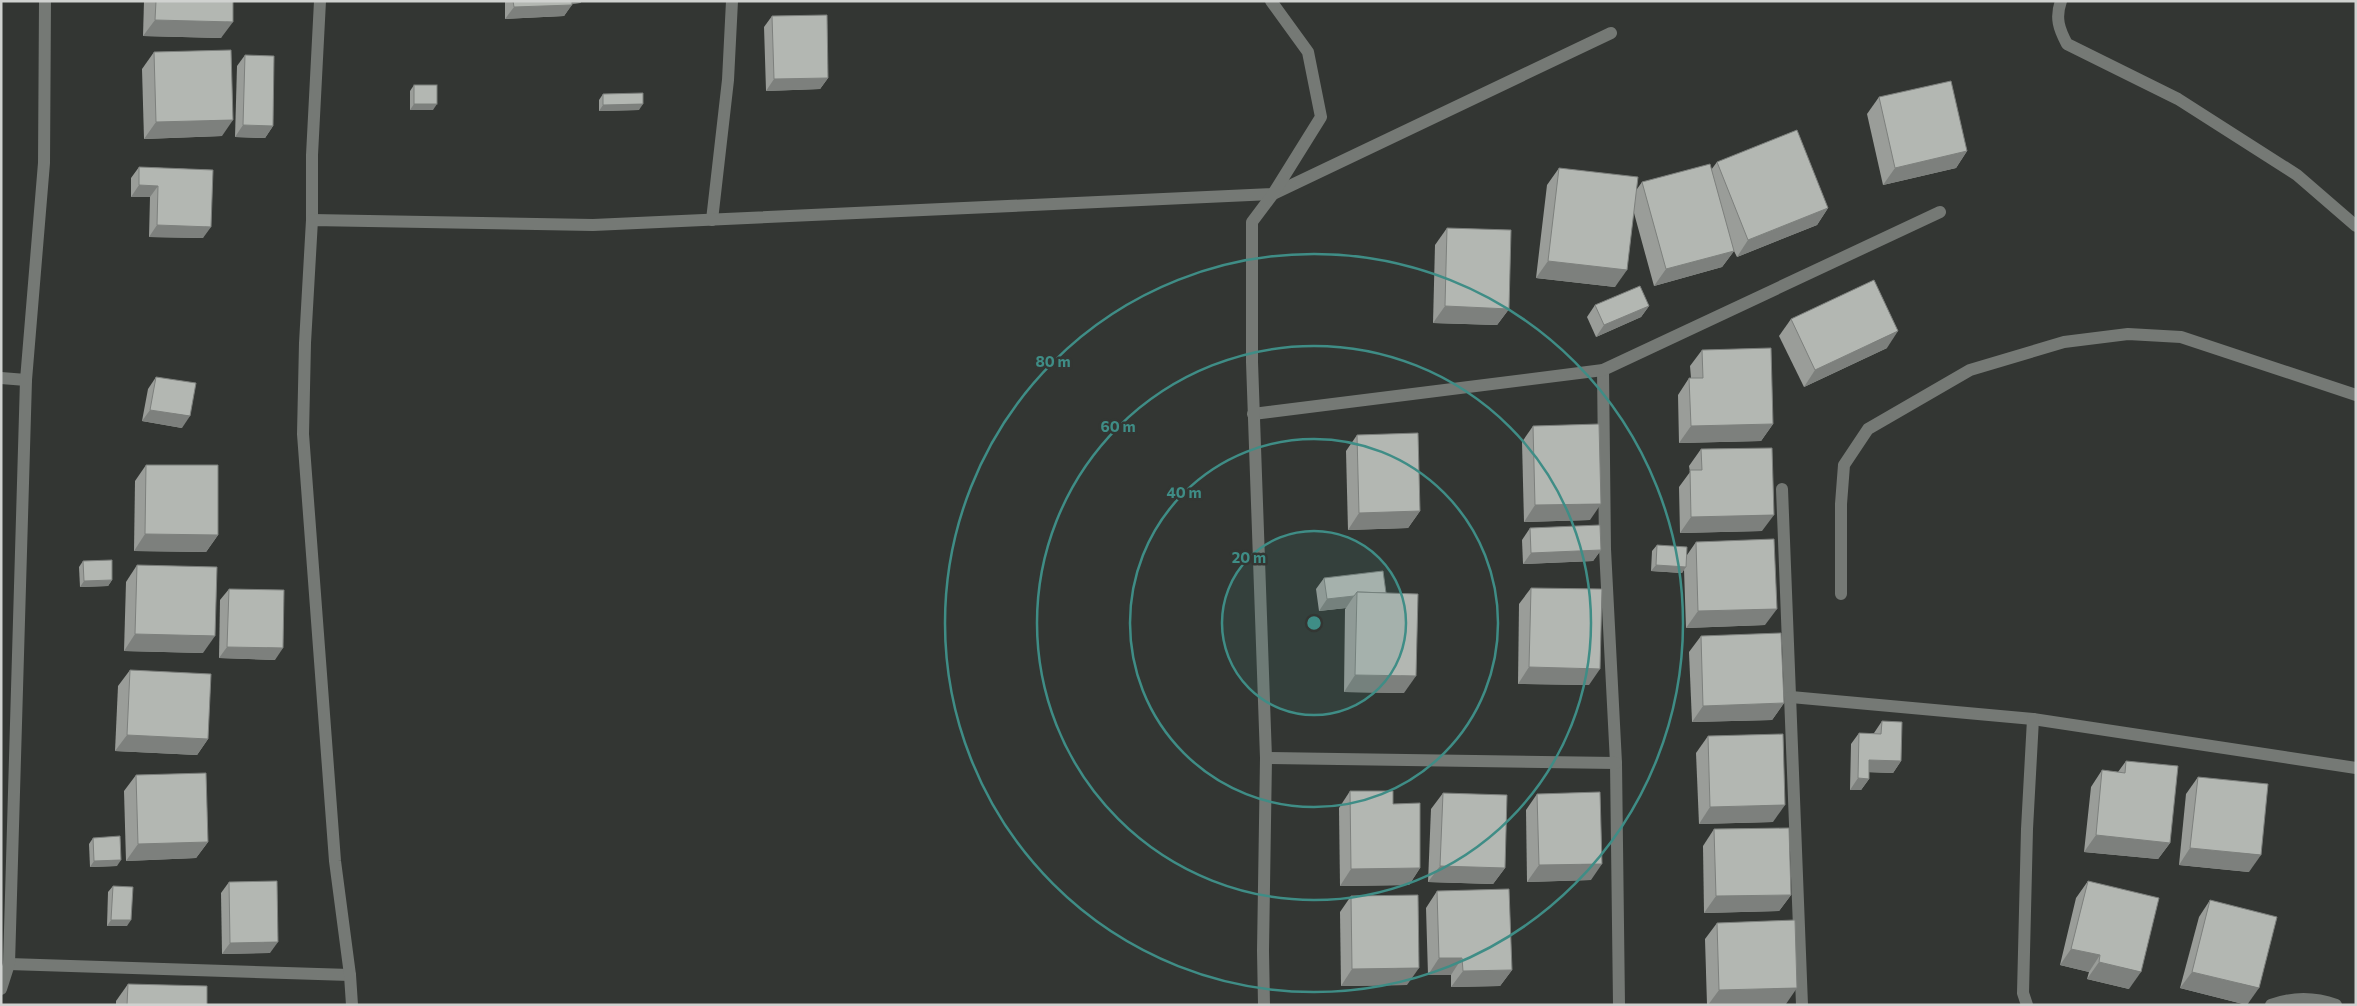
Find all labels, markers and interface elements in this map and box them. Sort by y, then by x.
text: 80 m [1035,352,1071,370]
text: 60 m [1100,417,1136,435]
text: 40 m [1166,483,1202,501]
text: 20 m [1232,548,1266,566]
centre of rings [1305,614,1323,632]

